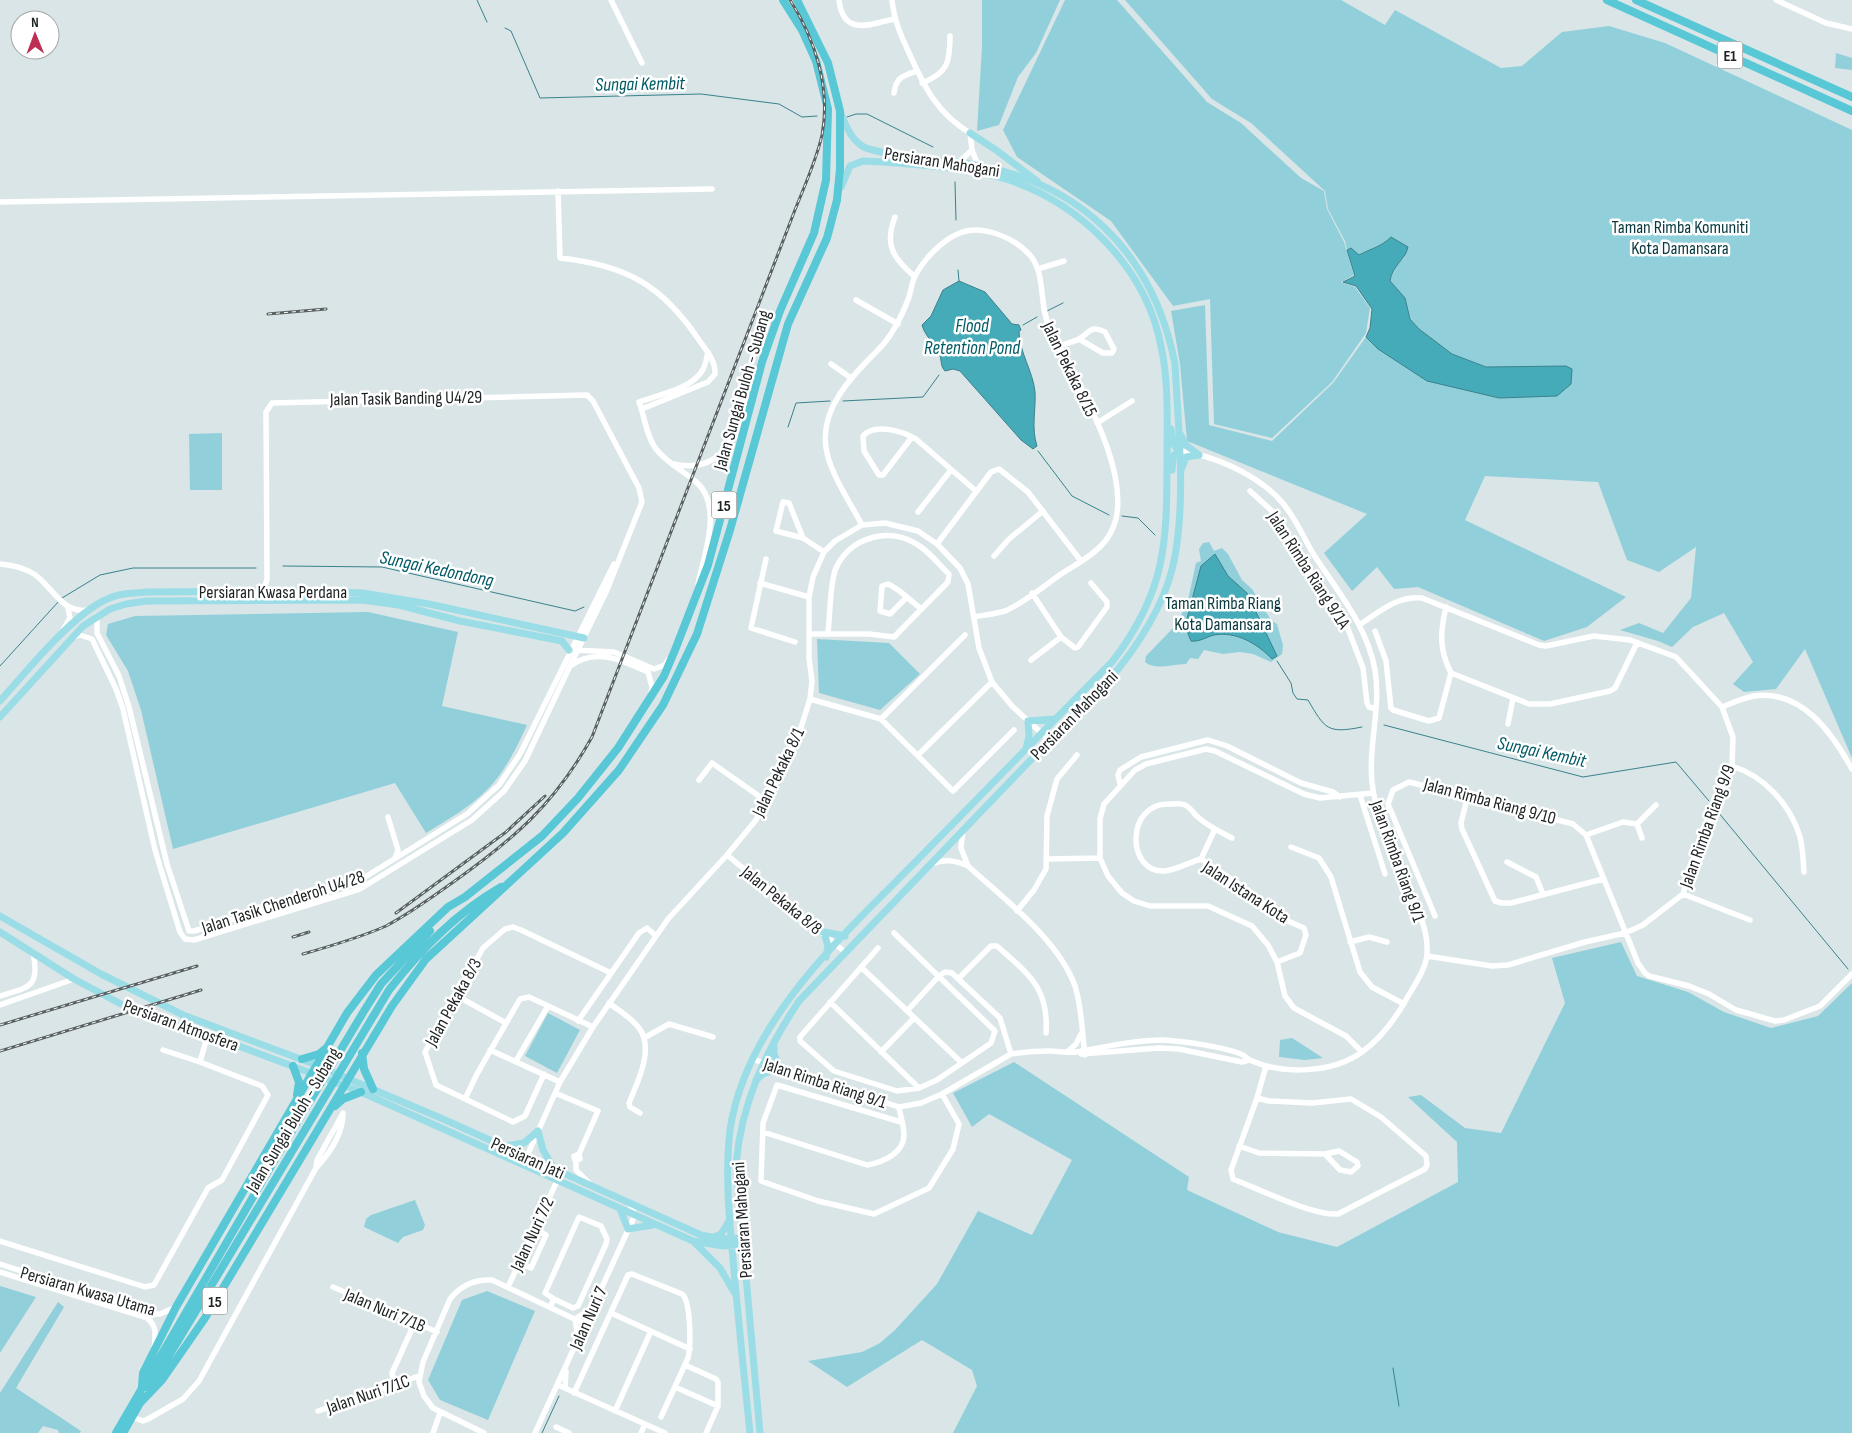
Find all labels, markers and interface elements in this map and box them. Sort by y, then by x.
north arrow [10,10,60,60]
text: N [31,14,39,31]
road number: E1 [1718,42,1742,68]
water label: Sungai Kembit [595,72,686,97]
street label: Persiaran Mahogani [883,143,1001,182]
park label: Taman Rimba Komuniti Kota Damansara [1612,217,1748,259]
street label: Jalan Sungai Buloh - Subang [709,308,775,473]
water label: Flood Retention Pond [924,315,1021,360]
street label: Jalan Pekaka 8/15 [1037,317,1102,420]
street label: Jalan Tasik Banding U4/29 [329,387,482,410]
road number: 15 [712,492,736,518]
street label: Jalan Rimba Riang 9/1A [1262,507,1355,633]
water label: Sungai Kedondong [378,546,496,593]
street label: Persiaran Kwasa Perdana [199,582,347,603]
park label: Taman Rimba Riang Kota Damansara [1165,593,1281,635]
street label: Persiaran Mahogani [1026,666,1122,765]
street label: Jalan Pekaka 8/1 [747,724,809,821]
water label: Sungai Kembit [1495,732,1589,773]
street label: Jalan Rimba Riang 9/9 [1675,762,1739,892]
street label: Jalan Rimba Riang 9/10 [1421,774,1558,829]
street label: Jalan Rimba Riang 9/1 [1365,797,1429,925]
street label: Jalan Istana Kota [1198,856,1293,928]
street label: Jalan Pekaka 8/8 [736,861,826,939]
street label: Jalan Tasik Chenderoh U4/28 [198,866,367,939]
street label: Jalan Pekaka 8/3 [420,955,486,1051]
street label: Persiaran Atmosfera [120,995,242,1056]
street label: Jalan Sungai Buloh - Subang [241,1044,345,1197]
street label: Jalan Rimba Riang 9/1 [760,1053,890,1113]
street label: Persiaran Jati [488,1133,568,1184]
street label: Persiaran Mahogani [728,1161,757,1279]
street label: Jalan Nuri 7/2 [506,1194,559,1275]
street label: Persiaran Kwasa Utama [18,1262,158,1321]
street label: Jalan Nuri 7 [565,1283,612,1354]
street label: Jalan Nuri 7/1B [340,1284,429,1337]
road number: 15 [202,1288,228,1314]
street label: Jalan Nuri 7/1C [323,1370,413,1419]

